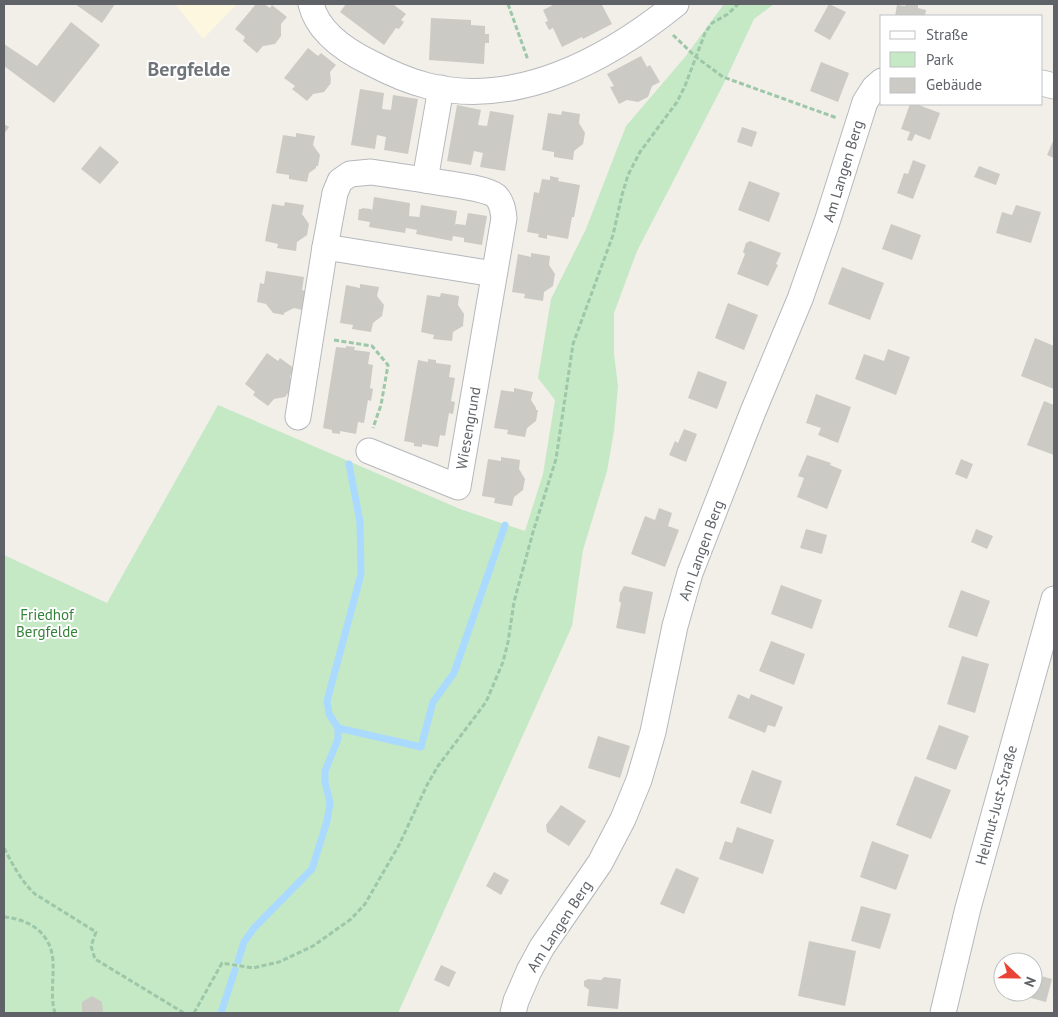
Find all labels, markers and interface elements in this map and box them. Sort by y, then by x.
legend [880,15,1043,105]
text: Straße [926,25,968,44]
text: Park [926,50,954,69]
district label: Bergfelde [147,56,231,82]
text: Gebäude [926,75,982,94]
street label: Am Langen Berg [818,118,868,224]
street label: Wiesengrund [451,385,485,471]
street label: Am Langen Berg [674,497,728,603]
park label: Friedhof Bergfelde [16,605,78,641]
street label: Helmut-Just-Straße [971,743,1021,867]
street label: Am Langen Berg [522,877,596,975]
north arrow [993,952,1043,1002]
text: N [1020,974,1040,990]

